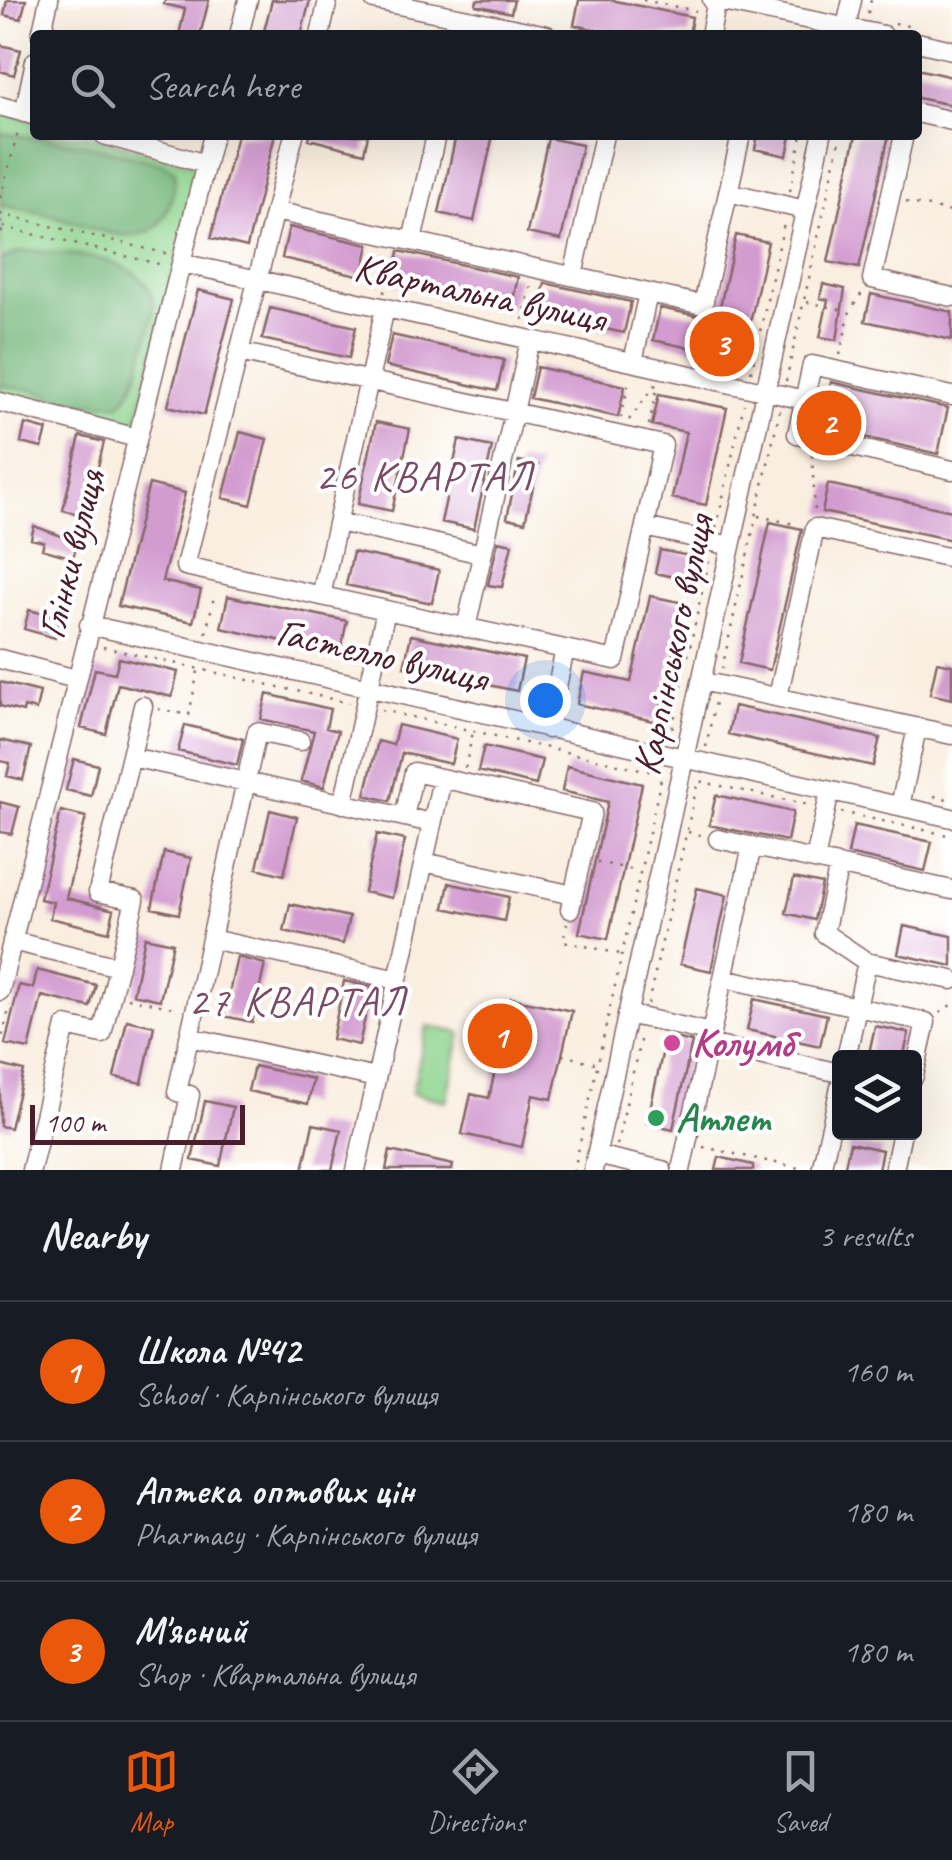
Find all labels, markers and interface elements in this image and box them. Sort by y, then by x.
search box [30,30,922,140]
icon: search [65,58,120,113]
text: Search here [145,62,300,109]
street label: Квартальна вулиця [350,242,613,345]
pin: 3 [690,306,754,382]
pin: 2 [796,386,862,460]
district label: 26 КВАРТАЛ [315,450,536,503]
street label: Глінки вулиця [26,463,116,643]
street label: Карпінського вулиця [621,508,725,779]
street label: Гастелло вулиця [272,606,496,704]
your location [520,675,571,726]
district label: 27 КВАРТАЛ [188,975,409,1028]
pin: 1 [468,998,532,1074]
place label: Колумб [692,1018,802,1068]
marker: Колумб [661,1032,683,1054]
map controls [832,1050,922,1140]
button: layers [832,1050,922,1140]
place label: Атлет [676,1093,772,1143]
scale bar [30,1100,245,1144]
text: 100 m [45,1105,105,1140]
marker: Атлет [645,1107,667,1129]
text: Nearby [40,1209,146,1262]
text: 3 results [818,1215,912,1256]
text: Школа №42 [135,1327,300,1374]
text: 1 [65,1351,80,1392]
text: 160 m [843,1351,912,1392]
text: School · Карпінського вулиця [135,1374,437,1415]
text: Аптека оптових цін [135,1467,414,1514]
text: 2 [65,1491,80,1532]
text: 180 m [843,1491,912,1532]
text: Pharmacy · Карпінського вулиця [135,1514,476,1555]
text: М'ясний [135,1607,246,1654]
text: 3 [65,1631,80,1672]
text: 180 m [843,1631,912,1672]
text: Shop · Квартальна вулиця [135,1654,415,1695]
tab: Map [124,1744,179,1839]
tab: Directions [427,1744,525,1839]
tab: Saved [773,1744,828,1839]

